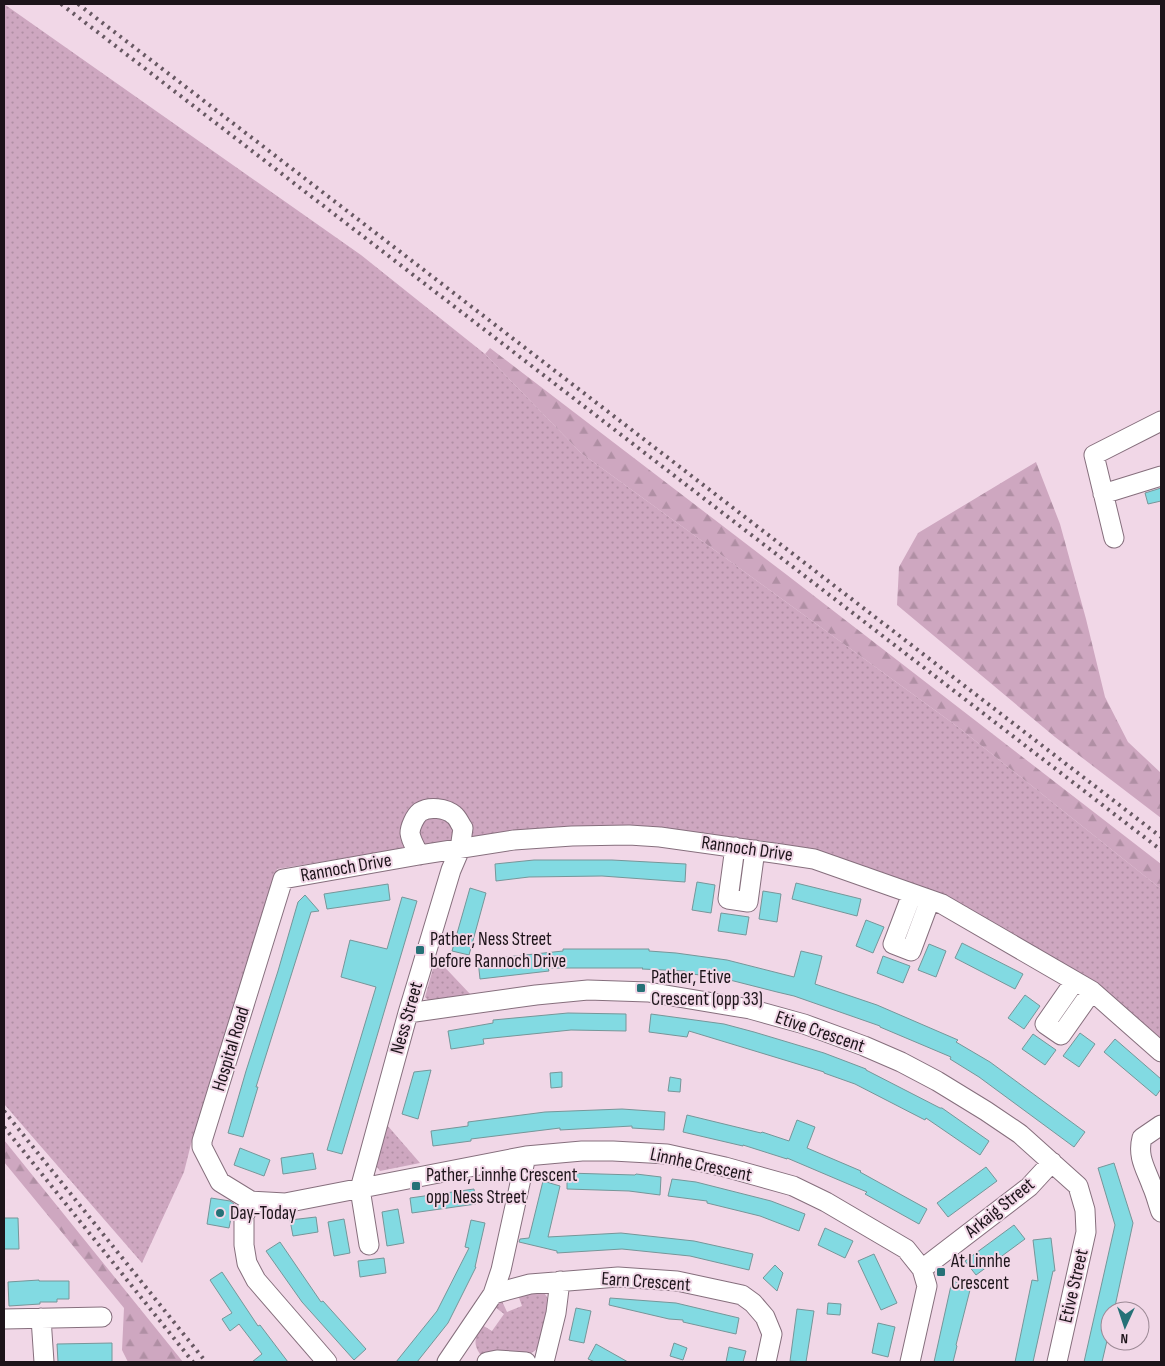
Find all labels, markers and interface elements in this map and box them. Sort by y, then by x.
street label: Rannoch Drive [700,831,794,867]
street label: Rannoch Drive [299,849,393,887]
place label: Pather, Ness Street before Rannoch Drive [430,928,566,973]
marker: Pather, Ness Street before Rannoch Drive [414,944,426,956]
place label: Pather, Etive Crescent (opp 33) [651,966,763,1011]
street label: Ness Street [386,979,428,1057]
marker: Pather, Etive Crescent (opp 33) [635,982,647,994]
street label: Hospital Road [207,1004,255,1094]
street label: Etive Crescent [772,1006,868,1058]
street label: Linnhe Crescent [648,1143,754,1187]
place label: Pather, Linnhe Crescent opp Ness Street [426,1164,578,1209]
street label: Arkaig Street [960,1173,1040,1244]
marker: Pather, Linnhe Crescent opp Ness Street [410,1180,422,1192]
place label: Day-Today [230,1202,297,1225]
marker: Day-Today [214,1207,226,1219]
street label: Etive Street [1054,1247,1094,1325]
place label: At Linnhe Crescent [950,1250,1011,1295]
marker: At Linnhe Crescent [935,1266,947,1278]
street label: Earn Crescent [601,1267,692,1297]
north arrow [1100,1301,1150,1351]
text: N [1120,1330,1129,1347]

